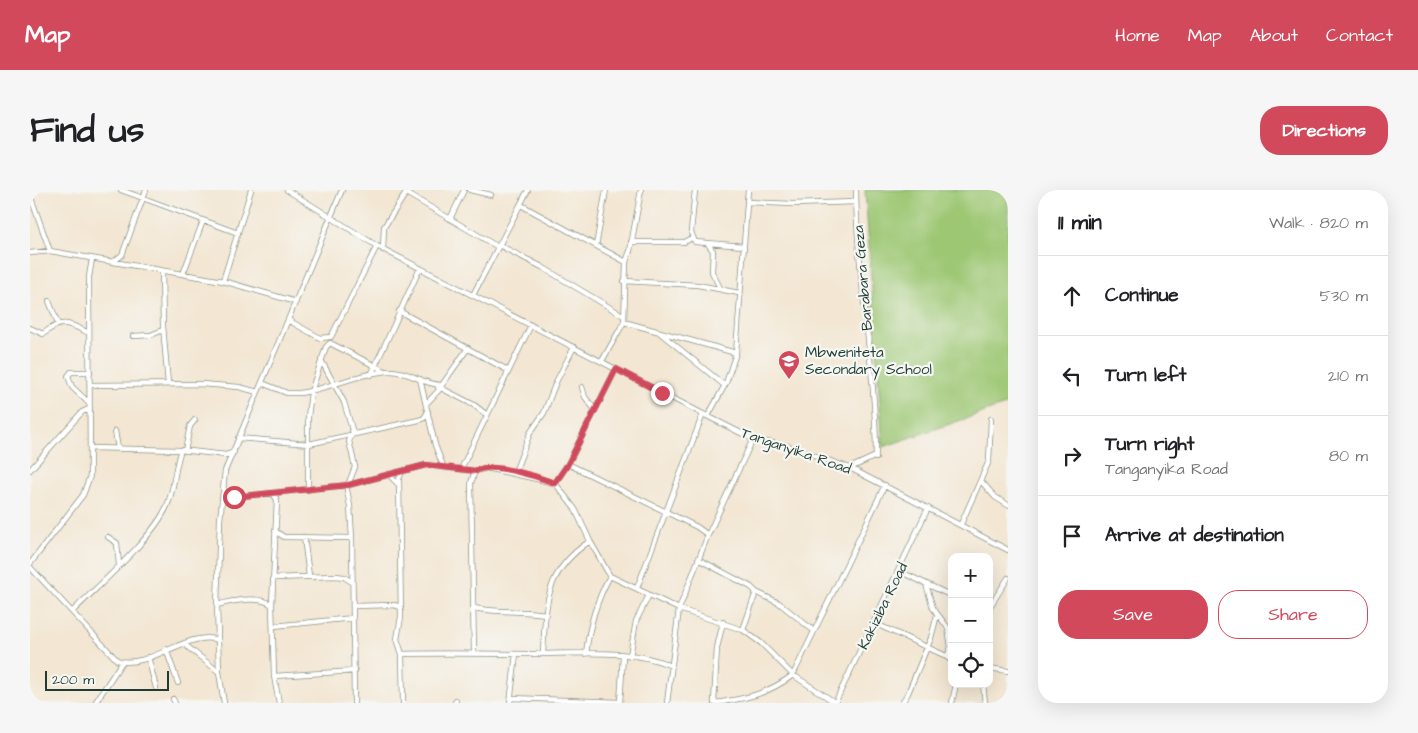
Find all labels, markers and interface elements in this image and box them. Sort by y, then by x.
text: Map [25,18,70,52]
text: Home [1115,23,1160,48]
text: Map [1188,23,1222,48]
text: About [1250,23,1298,48]
text: Contact [1326,23,1393,48]
text: Find us [30,106,144,155]
button: Directions [1260,106,1388,155]
text: 11 min [1058,208,1102,237]
text: Walk · 820 m [1269,212,1368,234]
street label: Barabara Geza [848,224,878,332]
icon: ahead [1058,282,1086,310]
text: Continue [1105,282,1179,309]
text: 530 m [1320,285,1368,307]
place label: Mbweniteta Secondary School [805,342,932,381]
school or university icon: Mbweniteta Secondary School [777,349,801,380]
icon: left [1058,362,1086,390]
text: Turn left [1105,362,1186,389]
text: 210 m [1328,365,1368,387]
route end [651,382,674,405]
street label: Tanganyika Road [738,422,854,481]
text: Turn right [1105,431,1194,458]
icon: right [1058,442,1086,470]
text: 80 m [1329,445,1368,467]
text: Tanganyika Road [1105,458,1228,480]
route start [223,486,246,509]
icon: arrive [1058,522,1086,550]
text: Arrive at destination [1105,522,1284,549]
map controls [948,553,993,688]
button: + [948,553,993,598]
street label: Kakiziba Road [853,559,913,653]
button: Save [1058,590,1208,639]
button: Share [1218,590,1368,639]
button: − [948,598,993,643]
button: locate [948,643,993,688]
scale bar [45,668,169,691]
text: 200 m [52,670,94,690]

